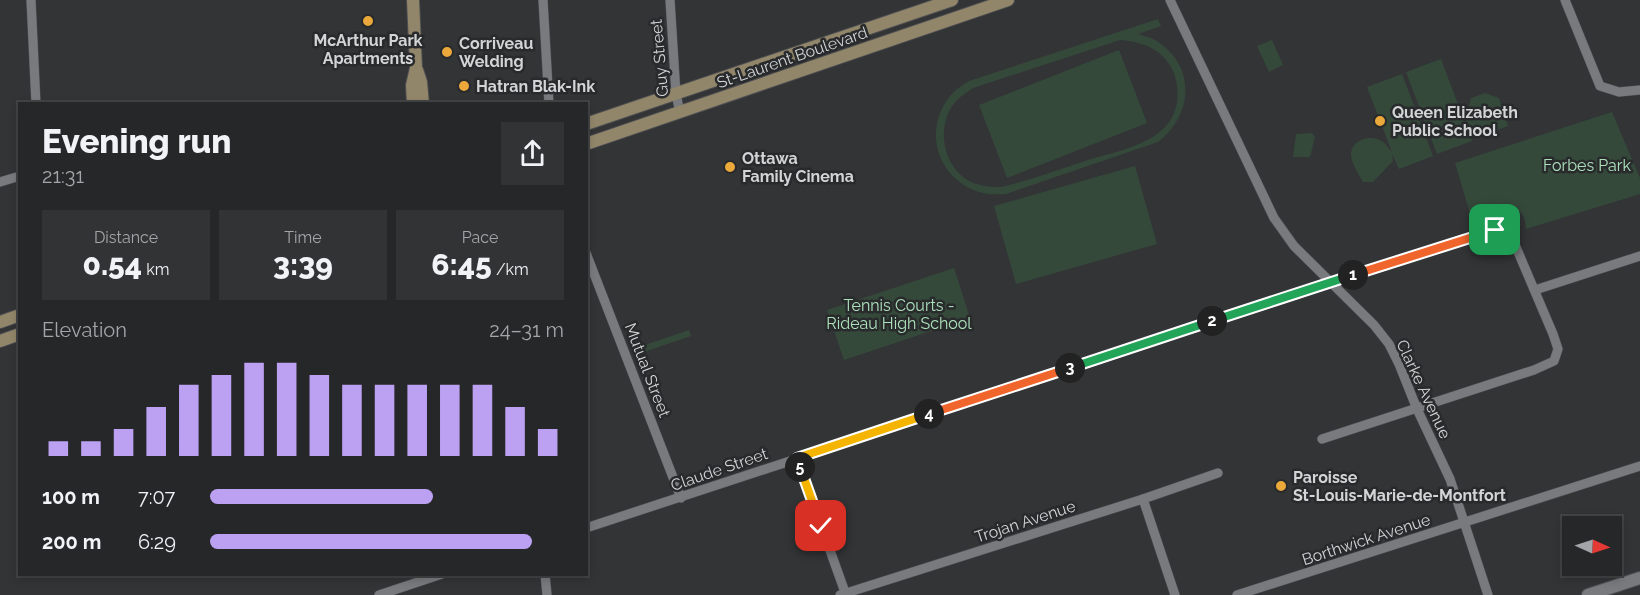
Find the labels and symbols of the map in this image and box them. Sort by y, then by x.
marker: McArthur Park Apartments [361,14,375,28]
street label: Guy Street [647,18,672,97]
street label: St-Laurent Boulevard [714,23,870,92]
place label: McArthur Park Apartments [313,31,423,68]
place label: Corriveau Welding [459,34,533,71]
marker: Corriveau Welding [440,45,454,59]
place label: Hatran Blak-Ink [476,77,595,96]
marker: Hatran Blak-Ink [457,79,471,93]
place label: Queen Elizabeth Public School [1392,103,1518,140]
marker: Queen Elizabeth Public School [1373,114,1387,128]
place label: Ottawa Family Cinema [742,149,854,186]
park label: Forbes Park [1543,156,1631,175]
marker: Ottawa Family Cinema [723,160,737,174]
pin [1469,204,1520,255]
pin: 1 [1338,260,1368,290]
park label: Tennis Courts - Rideau High School [826,296,972,333]
pin: 2 [1197,306,1227,336]
street label: Mutual Street [621,320,674,421]
street label: Clarke Avenue [1392,337,1455,442]
pin: 3 [1055,353,1085,383]
pin: 4 [914,399,944,429]
street label: Claude Street [668,444,771,495]
pin: 5 [785,452,815,482]
place label: Paroisse St-Louis-Marie-de-Montfort [1293,468,1506,505]
marker: Paroisse St-Louis-Marie-de-Montfort [1274,479,1288,493]
street label: Trojan Avenue [972,496,1078,547]
pin [795,500,846,551]
street label: Borthwick Avenue [1300,510,1433,569]
north arrow [1562,516,1622,576]

